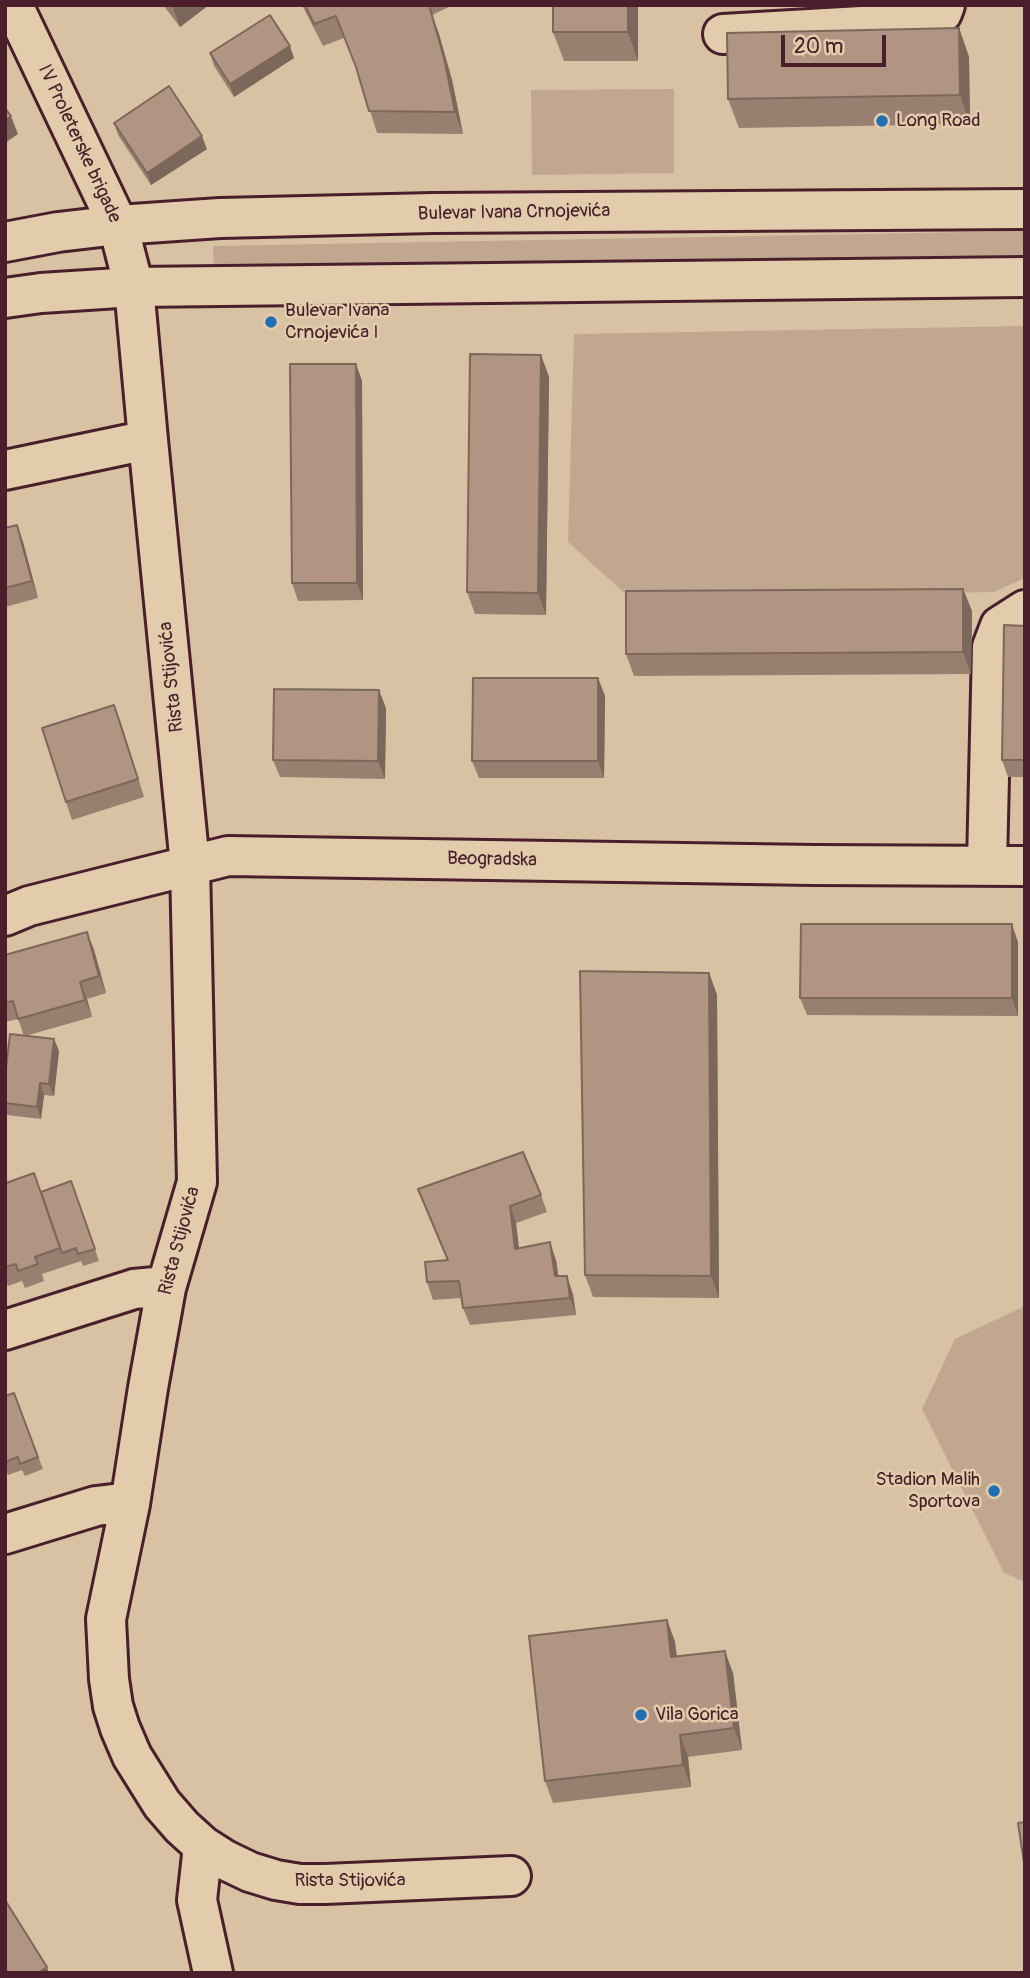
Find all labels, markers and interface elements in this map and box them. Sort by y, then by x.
scale bar [785,21,890,65]
text: 20 m [794,33,843,60]
street label: IV Proleterske brigade [32,61,126,227]
place label: Long Road [896,110,981,132]
marker: Long Road [874,113,890,129]
street label: Bulevar Ivana Crnojevića [418,200,610,226]
place label: Bulevar Ivana Crnojevića I [285,300,389,344]
marker: Bulevar Ivana Crnojevića I [263,314,279,330]
street label: Rista Stijovića [155,621,189,733]
street label: Beogradska [447,848,537,872]
street label: Rista Stijovića [155,1184,205,1298]
place label: Stadion Malih Sportova [876,1469,980,1513]
marker: Stadion Malih Sportova [986,1483,1002,1499]
place label: Vila Gorica [655,1704,739,1726]
marker: Vila Gorica [633,1707,649,1723]
street label: Rista Stijovića [294,1870,406,1892]

